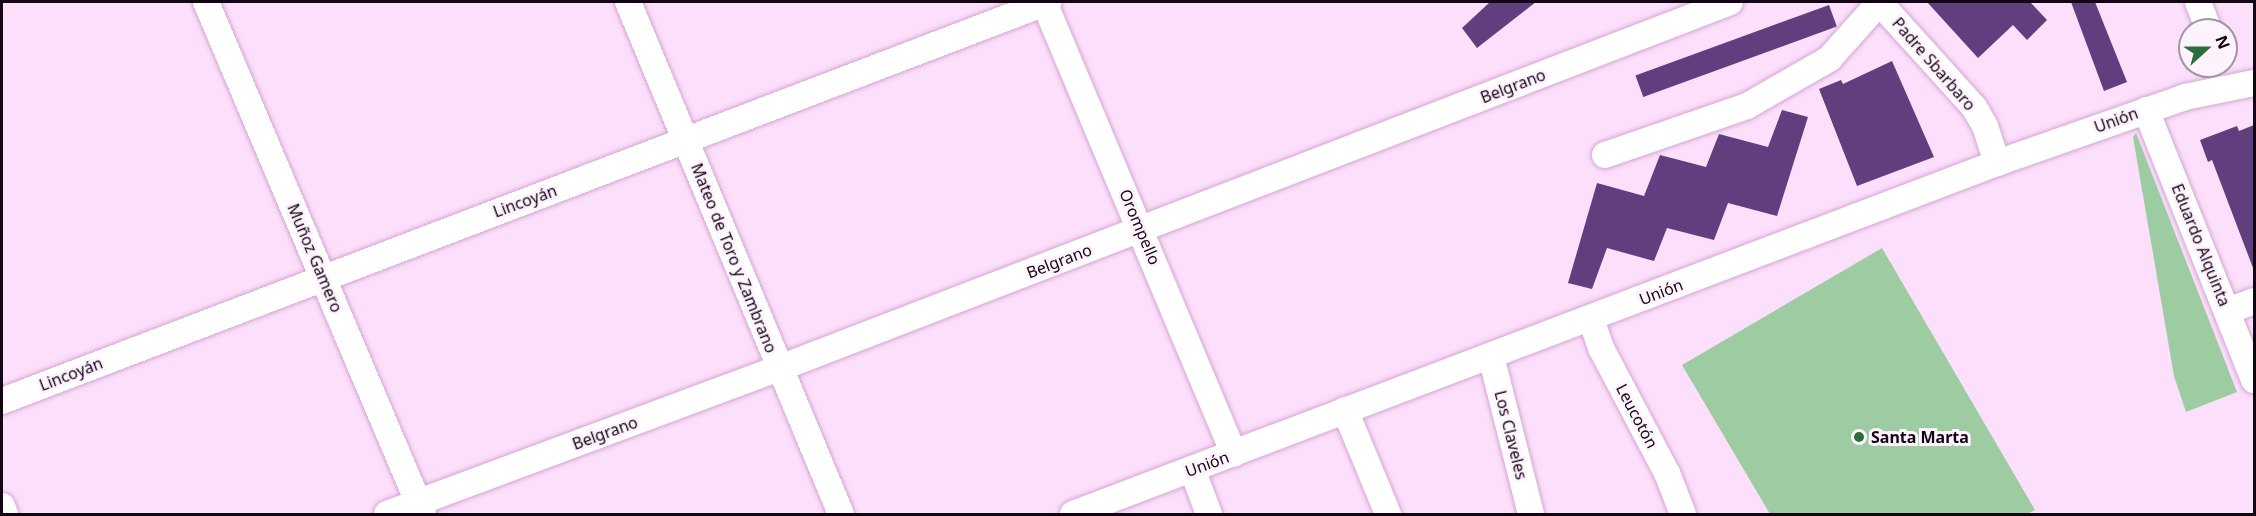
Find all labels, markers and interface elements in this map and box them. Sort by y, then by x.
street label: Padre Sbarbaro [1888,14,1980,114]
north arrow [2178,18,2238,78]
text: N [2210,32,2236,52]
street label: Belgrano [1478,65,1548,107]
street label: Unión [2091,103,2141,137]
street label: Mateo de Toro y Zambrano [687,160,781,356]
street label: Lincoyán [490,181,560,221]
street label: Eduardo Alquinta [2168,181,2234,309]
street label: Orompello [1115,186,1165,268]
street label: Muñoz Gamero [283,201,347,315]
street label: Belgrano [1024,240,1094,282]
street label: Unión [1636,275,1686,309]
street label: Lincoyán [37,353,105,395]
street label: Leucotón [1612,381,1662,451]
street label: Los Claveles [1491,388,1531,482]
street label: Belgrano [570,412,640,454]
place label: Santa Marta [1871,427,1969,447]
marker: Santa Marta [1852,430,1866,444]
street label: Unión [1182,447,1232,481]

